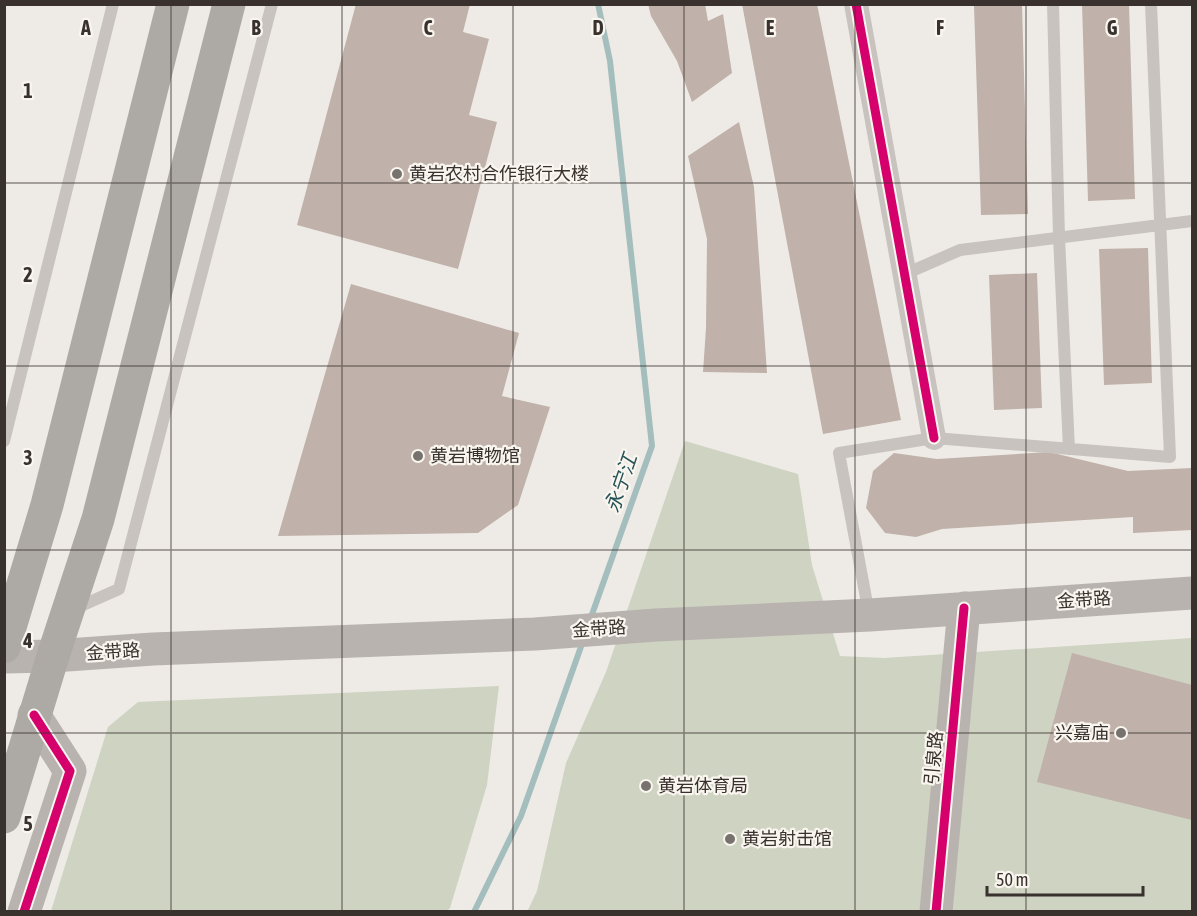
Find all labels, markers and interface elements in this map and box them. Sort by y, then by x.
text: A [80,16,91,39]
text: B [251,16,261,39]
text: C [424,16,433,39]
text: D [592,16,604,39]
text: E [766,16,775,39]
text: F [936,16,944,39]
text: G [1107,16,1118,39]
text: 1 [23,79,33,102]
place label: 黄岩农村合作银行大楼 [409,163,589,184]
marker: 黄岩农村合作银行大楼 [390,167,404,181]
text: 2 [23,263,33,286]
place label: 黄岩博物馆 [430,445,520,466]
text: 3 [23,446,33,469]
marker: 黄岩博物馆 [411,449,425,463]
water label: 永宁江 [600,449,642,515]
street label: 金带路 [1056,587,1112,612]
street label: 金带路 [571,616,627,641]
text: 4 [22,629,33,652]
street label: 金带路 [85,639,141,664]
place label: 兴嘉庙 [1055,722,1109,743]
marker: 兴嘉庙 [1114,726,1128,740]
street label: 引泉路 [921,730,946,786]
place label: 黄岩体育局 [658,775,748,796]
marker: 黄岩体育局 [639,779,653,793]
text: 5 [23,812,33,835]
place label: 黄岩射击馆 [742,828,832,849]
marker: 黄岩射击馆 [723,832,737,846]
scale bar [987,859,1143,897]
text: 50 m [996,869,1028,890]

